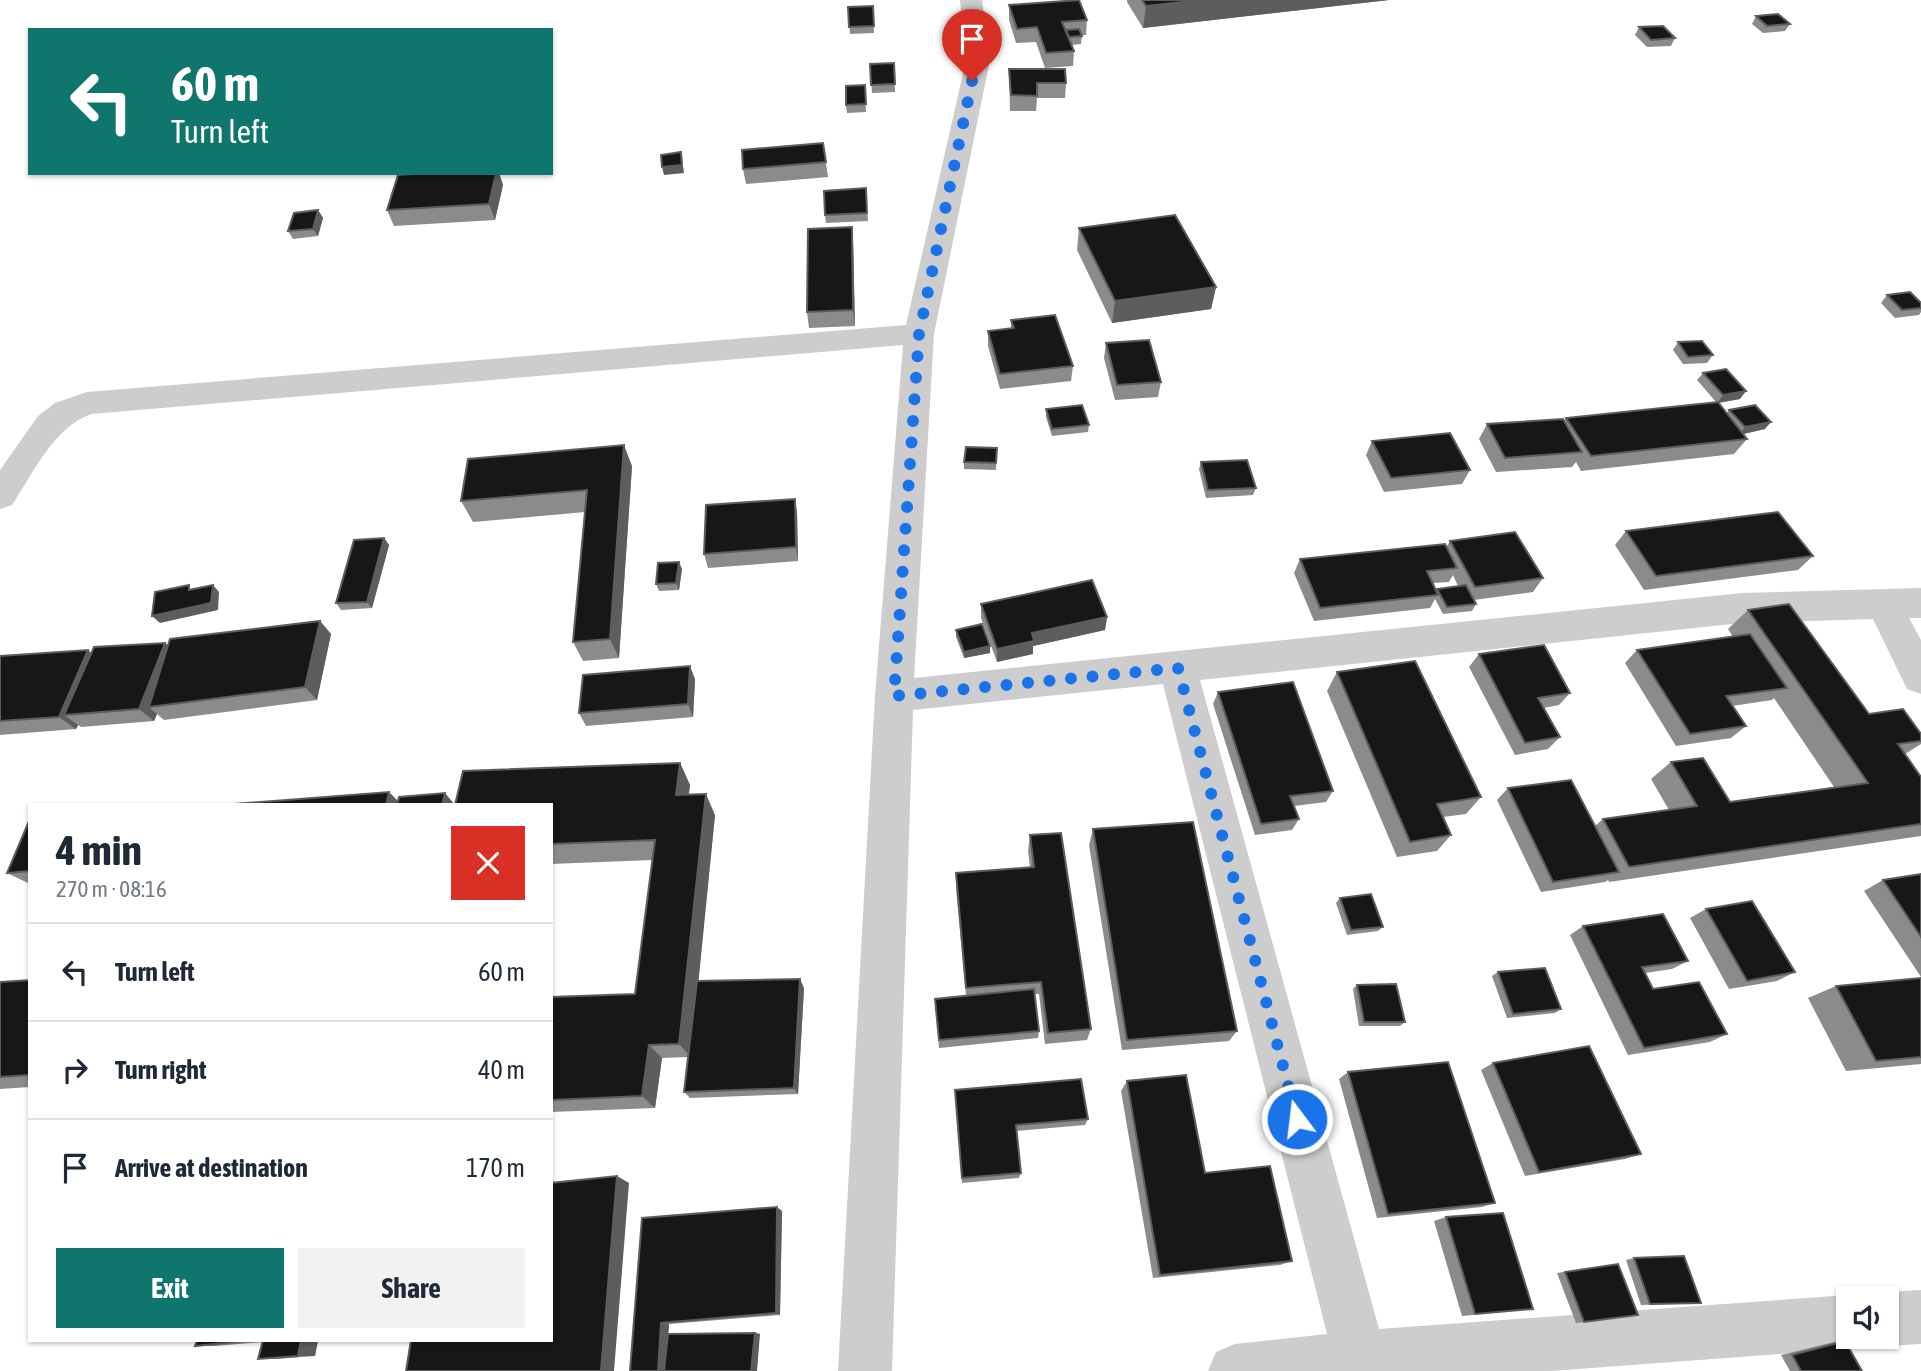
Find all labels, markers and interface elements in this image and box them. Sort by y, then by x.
pin [942,9,1002,81]
icon: arrive [953,20,991,58]
text: 60 m [171,55,259,111]
icon: left [56,56,147,147]
text: Turn left [171,113,269,150]
text: 4 min [56,826,142,874]
button: close [451,826,525,900]
text: 270 m · 08:16 [56,876,167,902]
icon: left [56,953,94,991]
text: Turn left [115,957,195,987]
text: 60 m [478,957,525,987]
icon: right [56,1051,94,1089]
text: Turn right [115,1055,206,1085]
text: 40 m [478,1055,525,1085]
position arrow [1260,1082,1334,1156]
icon: arrive [56,1149,94,1187]
text: Arrive at destination [115,1153,308,1183]
text: 170 m [466,1153,525,1183]
button: Exit [56,1248,284,1328]
button: Share [298,1248,525,1328]
map controls [1836,1286,1899,1349]
button: sound [1836,1286,1899,1349]

